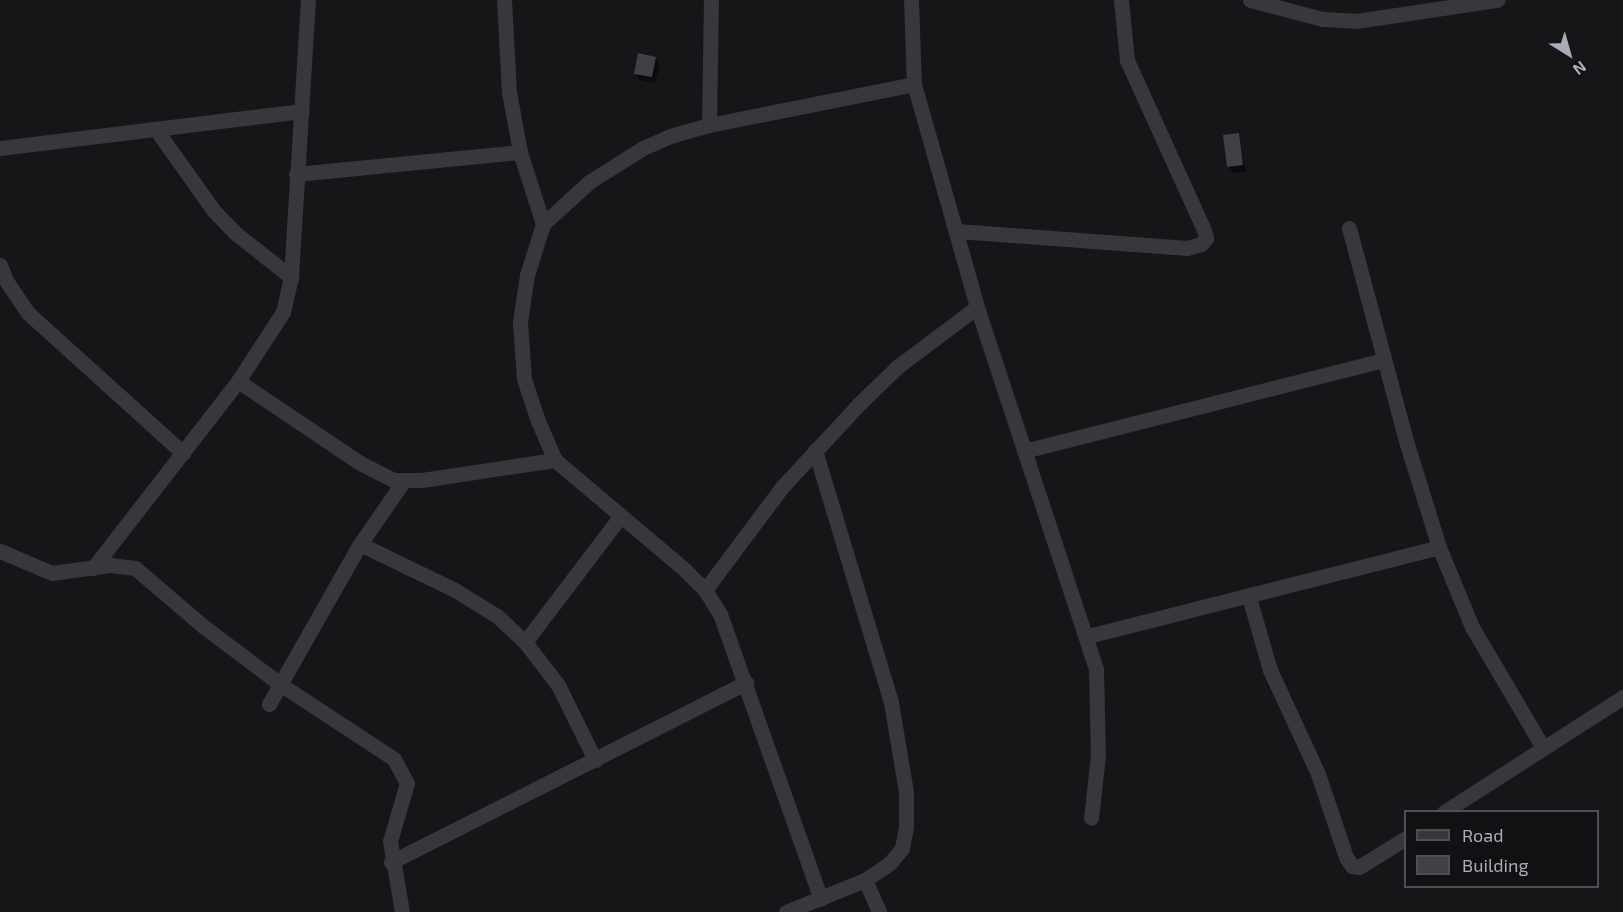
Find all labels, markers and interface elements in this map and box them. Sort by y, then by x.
north arrow [1539,24,1599,84]
text: N [1570,58,1590,80]
legend [1404,810,1599,888]
text: Road [1462,824,1503,846]
text: Building [1462,854,1529,876]

